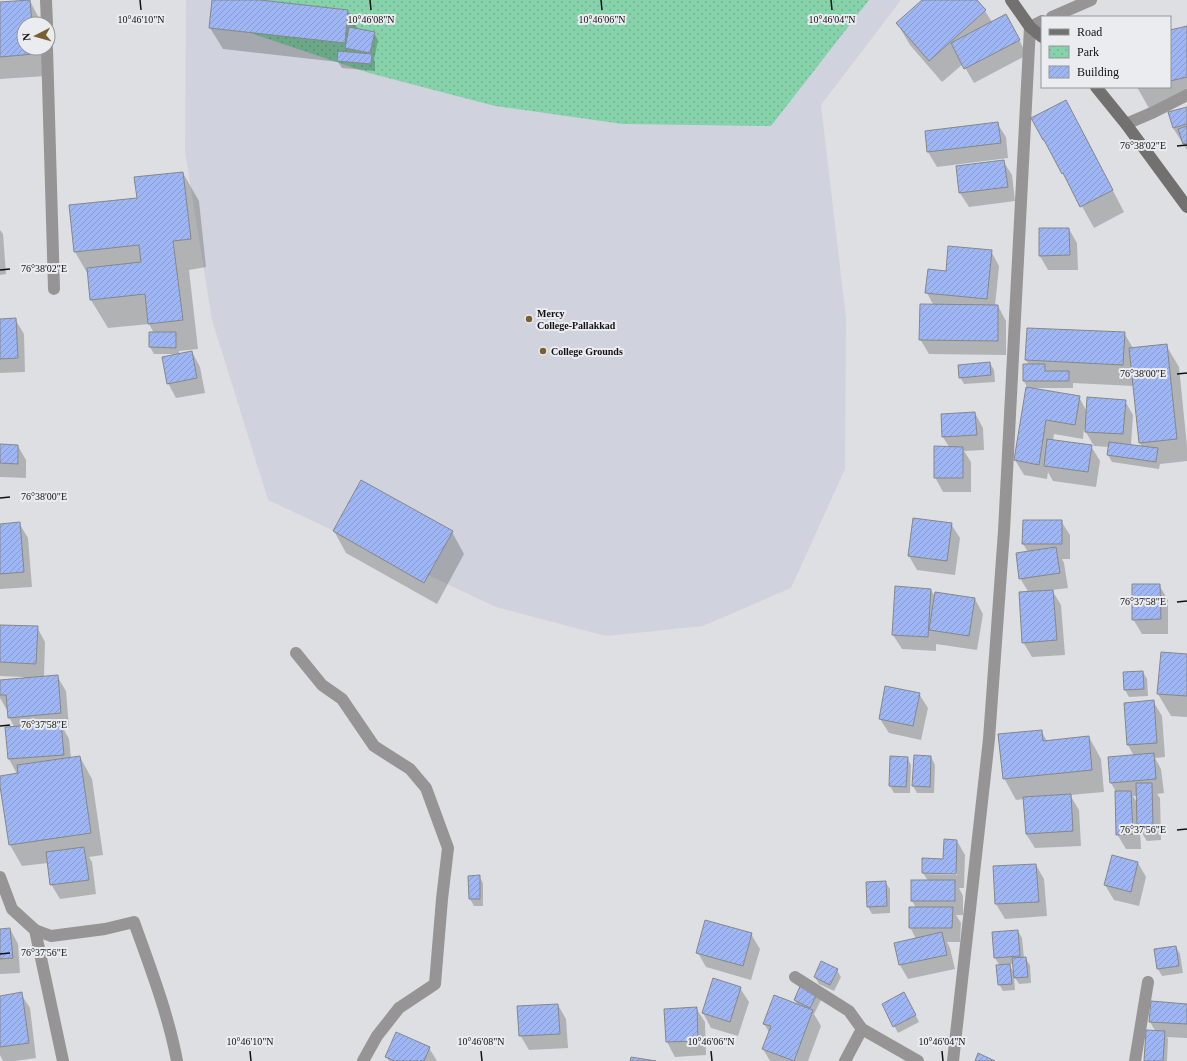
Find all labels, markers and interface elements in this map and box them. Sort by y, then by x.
text: 10°46'10"N [117,14,165,25]
text: 10°46'08"N [347,14,395,25]
text: 10°46'06"N [578,14,626,25]
text: 10°46'04"N [808,14,856,25]
north arrow [16,16,56,56]
legend [1041,16,1171,88]
text: Road [1077,25,1102,39]
text: N [20,32,32,42]
text: Park [1077,45,1099,59]
text: Building [1077,65,1119,79]
text: 76°38'02"E [1120,140,1166,151]
text: 76°38'02"E [21,263,67,274]
place label: Mercy College-Pallakkad [537,308,616,331]
marker: Mercy College-Pallakkad [524,314,534,324]
marker: College Grounds [538,346,548,356]
place label: College Grounds [551,346,623,357]
text: 76°38'00"E [1120,368,1166,379]
text: 76°38'00"E [21,491,67,502]
text: 76°37'58"E [1120,596,1166,607]
text: 76°37'58"E [21,719,67,730]
text: 76°37'56"E [1120,824,1166,835]
text: 76°37'56"E [21,947,67,958]
text: 10°46'10"N [226,1036,274,1047]
text: 10°46'08"N [457,1036,505,1047]
text: 10°46'06"N [687,1036,735,1047]
text: 10°46'04"N [918,1036,966,1047]

